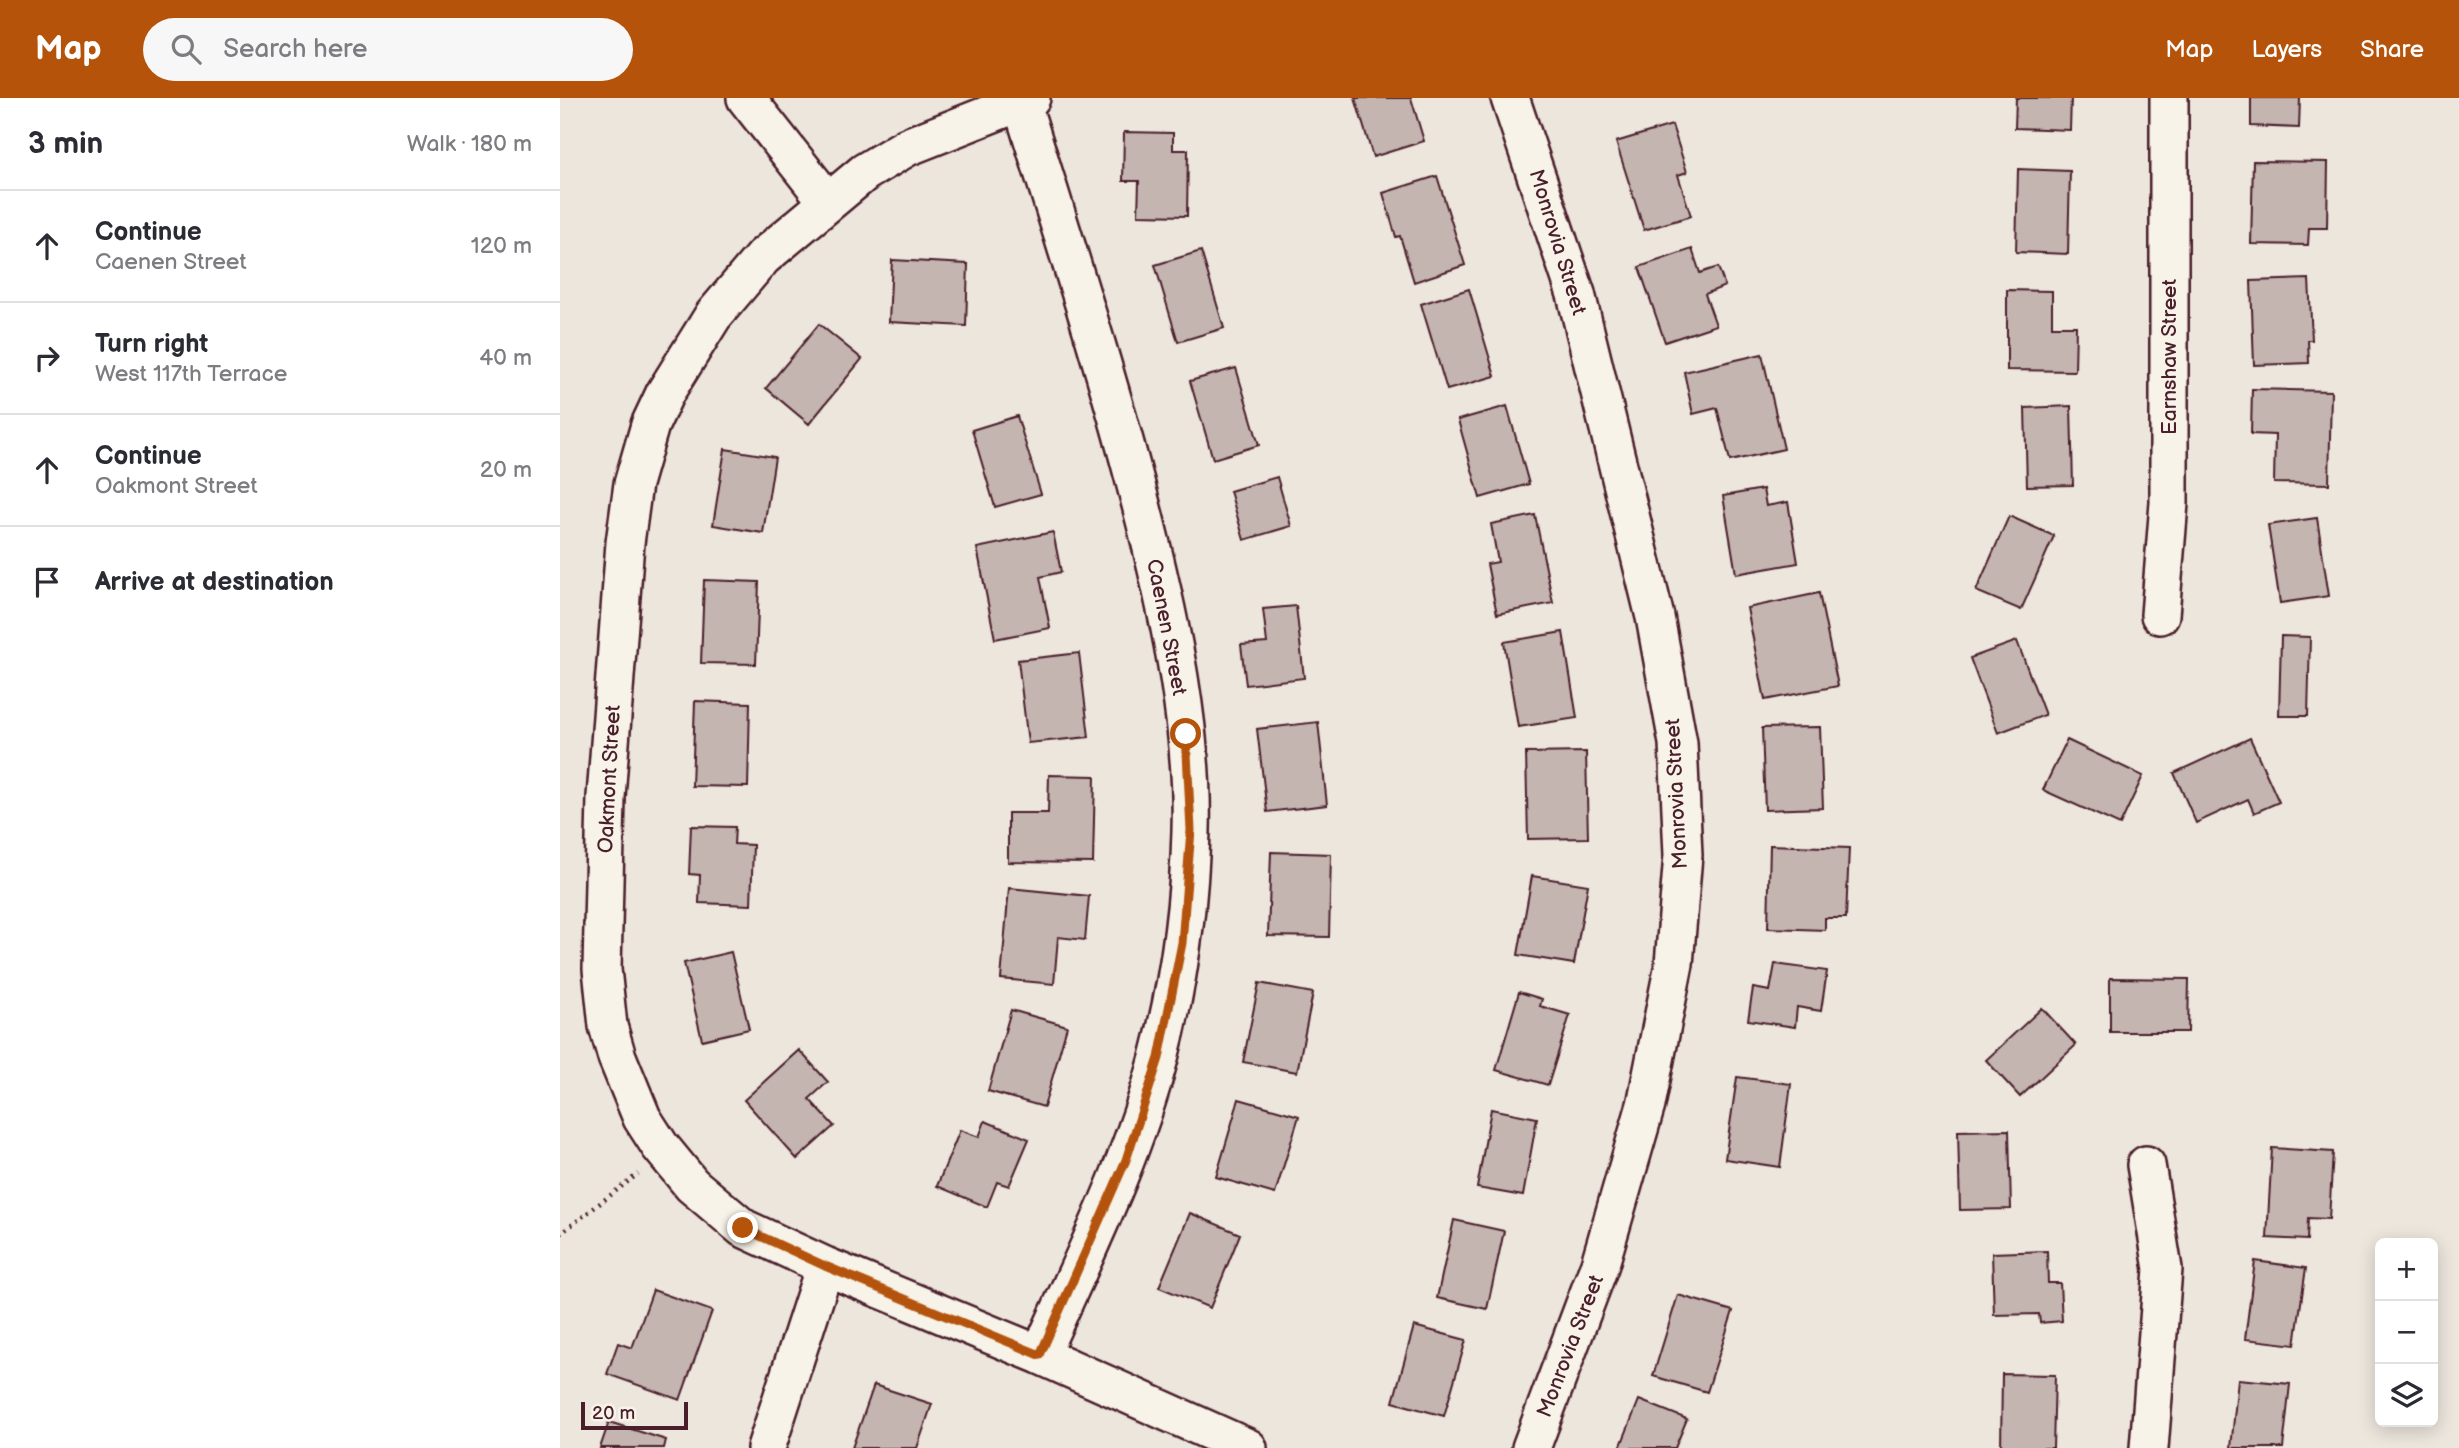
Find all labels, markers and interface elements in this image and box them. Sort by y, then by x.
search box [143,18,633,81]
text: Map [35,29,101,69]
icon: search [167,30,205,68]
text: Search here [223,34,367,65]
text: Map [2165,35,2213,64]
text: Layers [2251,35,2322,64]
text: Share [2360,35,2424,64]
text: 3 min [28,126,103,162]
text: Walk · 180 m [407,130,532,158]
street label: Monrovia Street [1524,166,1592,318]
text: Continue [95,217,202,248]
icon: ahead [28,227,66,265]
text: 120 m [471,232,532,260]
text: Caenen Street [95,248,247,276]
street label: Earnshaw Street [2157,278,2182,435]
text: Turn right [95,329,208,360]
icon: right [28,339,66,377]
text: 40 m [479,344,532,372]
text: West 117th Terrace [95,360,287,388]
text: Continue [95,441,202,472]
icon: ahead [28,451,66,489]
text: 20 m [480,456,532,484]
text: Oakmont Street [95,472,258,500]
street label: Caenen Street [1141,557,1192,698]
icon: arrive [28,563,66,601]
text: Arrive at destination [95,567,334,598]
street label: Oakmont Street [593,704,626,854]
route start [1170,718,1201,749]
street label: Monrovia Street [1660,718,1693,870]
route end [727,1212,758,1243]
map controls [2375,1238,2438,1427]
button: + [2375,1238,2438,1301]
street label: Monrovia Street [1532,1271,1609,1421]
button: − [2375,1301,2438,1364]
button: layers [2375,1364,2438,1427]
scale bar [581,1399,688,1431]
text: 20 m [592,1402,635,1425]

